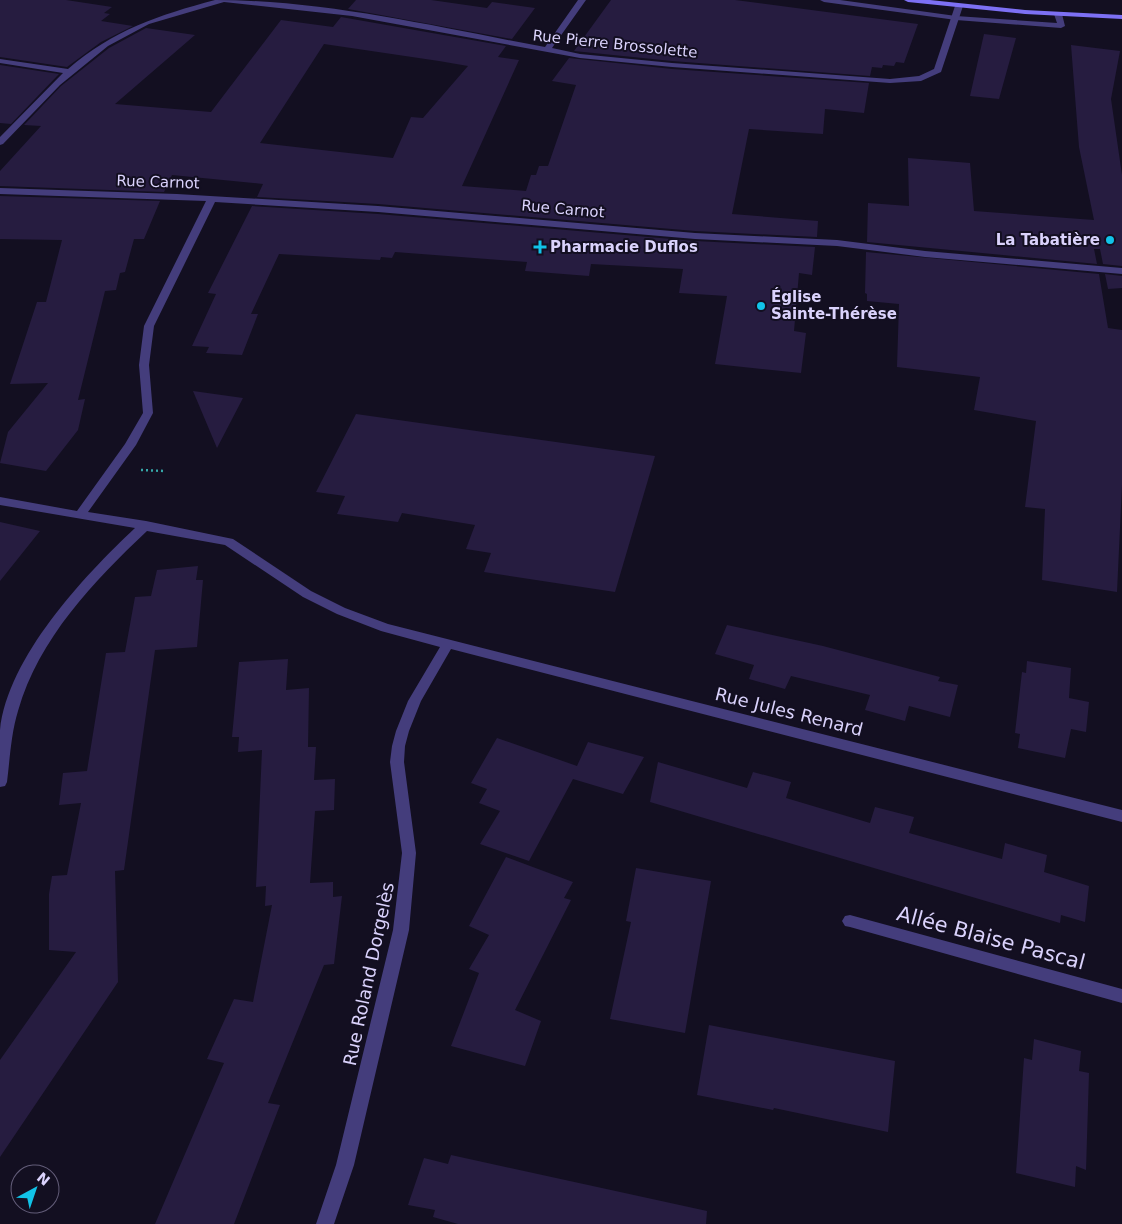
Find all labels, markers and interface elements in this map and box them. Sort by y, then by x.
street label: Rue Pierre Brossolette [532,26,698,62]
street label: Rue Carnot [116,172,200,192]
street label: Rue Carnot [521,196,605,222]
place label: La Tabatière [996,231,1100,249]
marker: La Tabatière [1104,234,1116,246]
place label: Pharmacie Duflos [550,238,698,256]
marker: Pharmacie Duflos [534,241,546,253]
place label: Église Sainte-Thérèse [771,287,897,323]
marker: Église Sainte-Thérèse [755,300,767,312]
street label: Rue Jules Renard [713,683,865,740]
street label: Rue Roland Dorgelès [339,880,398,1068]
street label: Allée Blaise Pascal [894,901,1088,975]
north arrow [10,1164,60,1214]
text: N [34,1169,53,1189]

